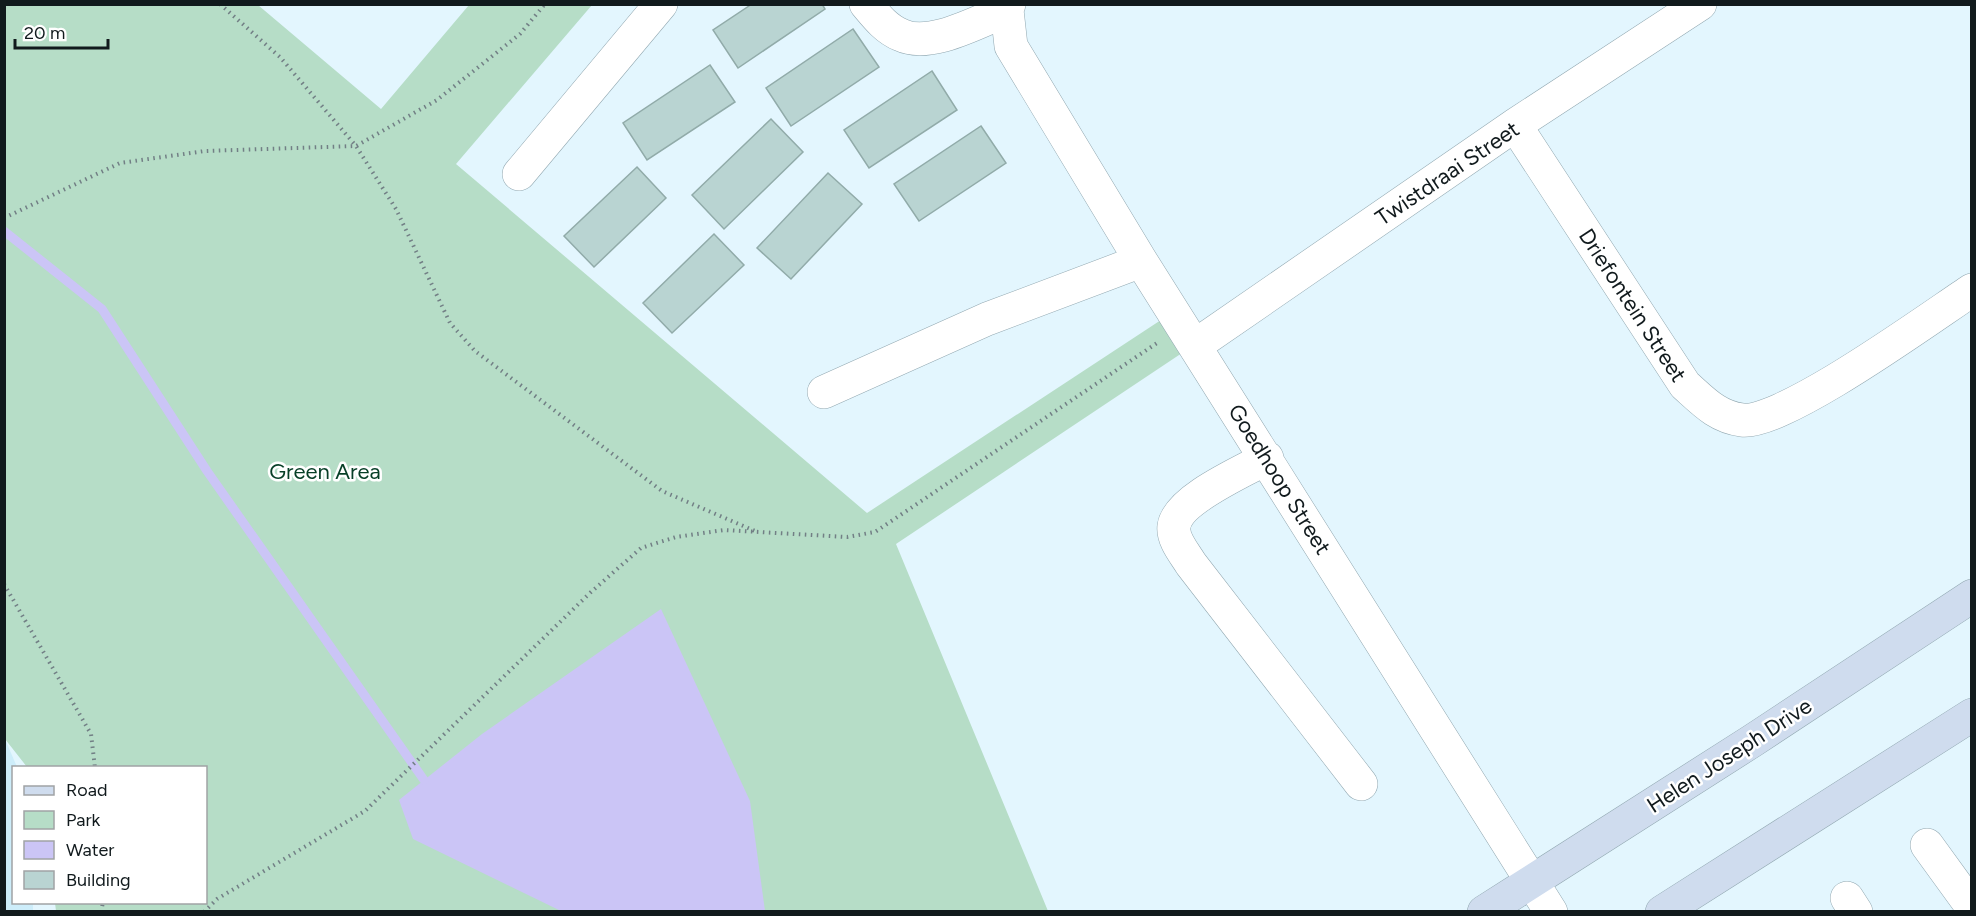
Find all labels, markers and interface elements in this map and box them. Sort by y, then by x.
scale bar [15,12,108,50]
text: 20 m [24,22,65,44]
street label: Twistdraai Street [1370,115,1524,231]
street label: Driefontein Street [1573,224,1692,387]
street label: Goedhoop Street [1222,399,1337,559]
park label: Green Area [269,458,381,485]
street label: Helen Joseph Drive [1642,692,1817,819]
legend [12,766,207,904]
text: Road [66,779,107,801]
text: Park [66,809,101,831]
text: Water [66,839,114,861]
text: Building [66,869,131,891]

